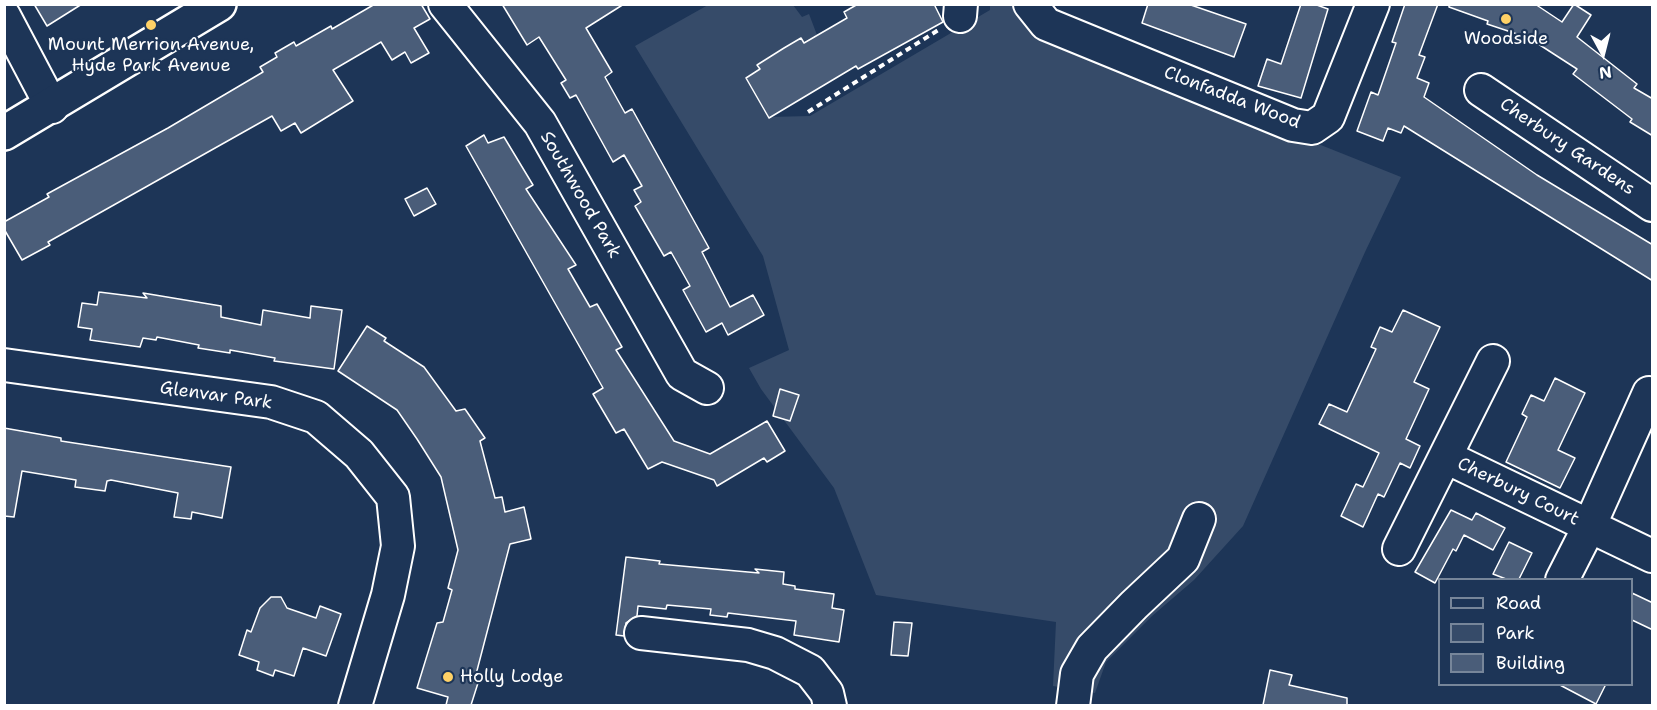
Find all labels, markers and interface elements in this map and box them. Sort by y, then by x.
marker: Woodside [1499,12,1513,26]
marker: Mount Merrion Avenue, Hyde Park Avenue [144,18,158,32]
north arrow [1573,24,1633,84]
place label: Woodside [1464,28,1548,50]
place label: Mount Merrion Avenue, Hyde Park Avenue [48,34,254,76]
text: N [1598,61,1613,84]
street label: Clonfadda Wood [1161,62,1303,134]
street label: Cherbury Gardens [1495,94,1639,200]
street label: Southwood Park [535,128,625,262]
street label: Glenvar Park [158,377,274,415]
street label: Cherbury Court [1454,453,1582,531]
legend [1438,578,1633,686]
text: Road [1496,591,1541,615]
text: Park [1496,621,1535,645]
text: Building [1496,651,1565,675]
place label: Holly Lodge [460,666,563,688]
marker: Holly Lodge [441,670,455,684]

